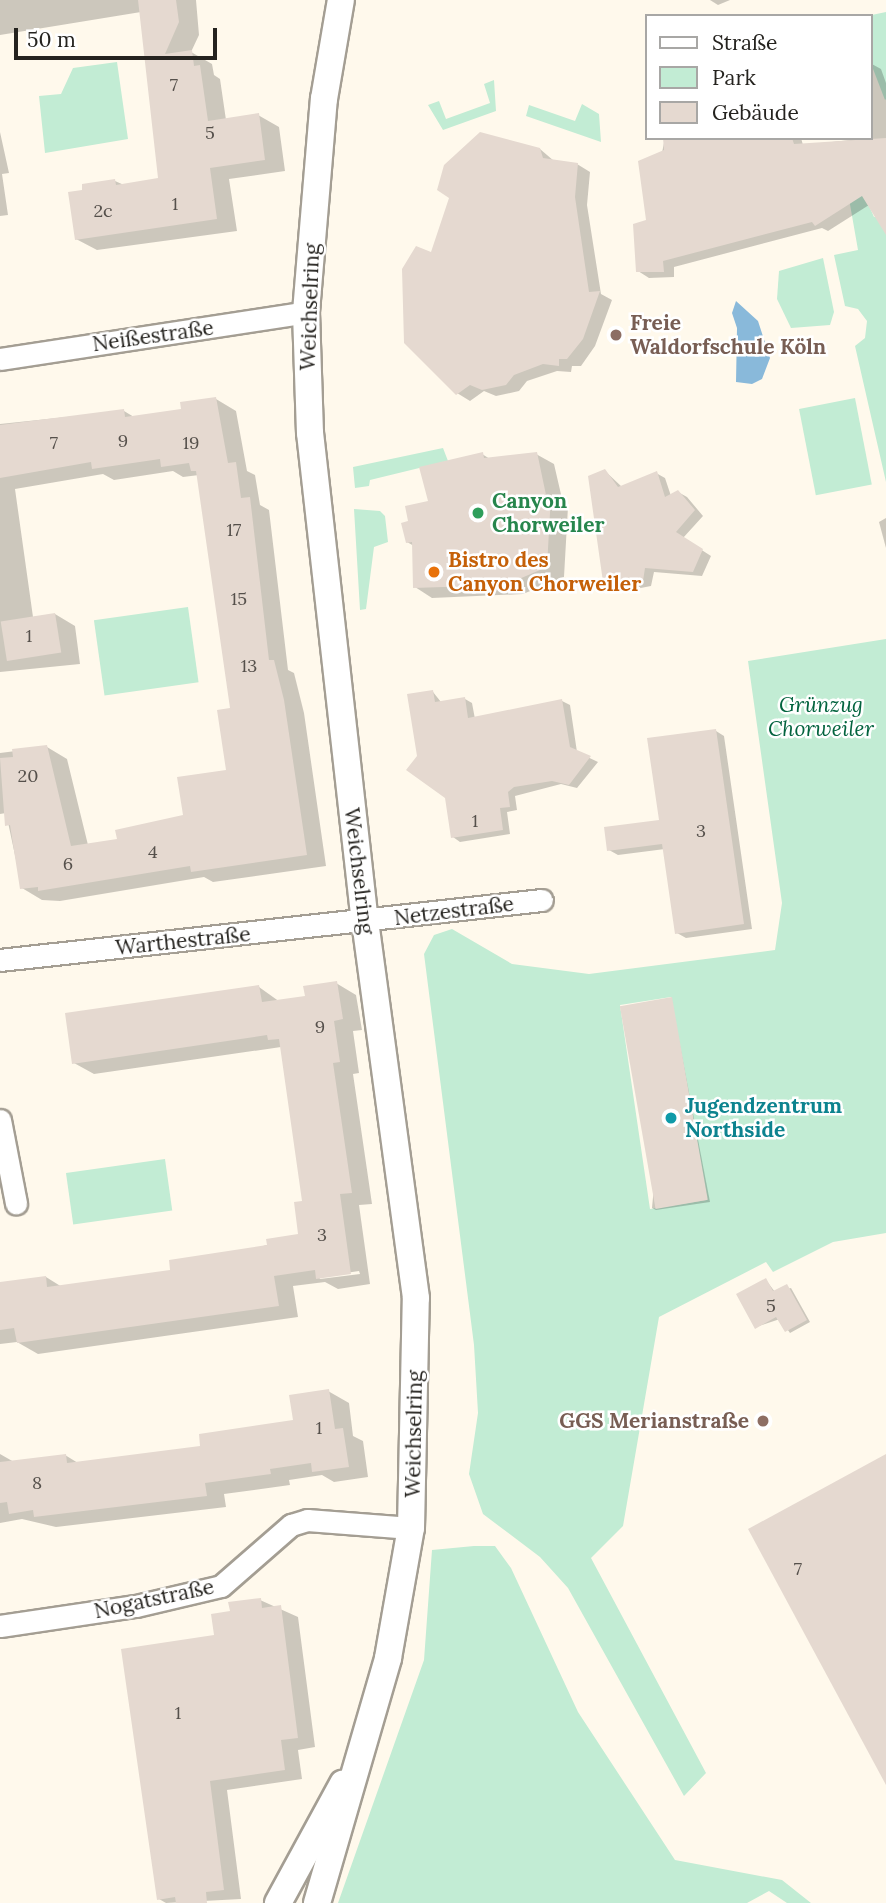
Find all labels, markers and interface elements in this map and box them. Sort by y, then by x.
scale bar [18,14,220,58]
legend [644,14,872,140]
text: 50 m [27,26,76,53]
text: Straße [712,29,777,56]
text: Park [712,64,756,91]
house number: 7 [170,74,178,96]
text: Gebäude [712,99,799,126]
house number: 5 [205,122,215,144]
house number: 1 [172,193,178,215]
house number: 2c [93,200,113,222]
street label: Weichselring [295,243,325,371]
place label: Freie Waldorfschule Köln [630,310,826,360]
street label: Neißestraße [91,315,215,357]
marker: Freie Waldorfschule Köln [608,327,624,343]
house number: 9 [118,430,128,452]
house number: 7 [50,432,58,454]
house number: 19 [183,432,199,454]
place label: Canyon Chorweiler [492,488,605,538]
marker: Canyon Chorweiler [470,505,486,521]
house number: 17 [227,519,241,541]
place label: Bistro des Canyon Chorweiler [448,547,641,597]
marker: Bistro des Canyon Chorweiler [426,564,442,580]
house number: 15 [231,588,247,610]
house number: 1 [26,625,32,647]
house number: 13 [241,655,257,677]
park label: Grünzug Chorweiler [768,692,874,742]
house number: 20 [18,765,38,787]
street label: Weichselring [339,806,379,936]
house number: 1 [472,810,478,832]
house number: 3 [696,820,706,842]
house number: 4 [148,841,158,863]
house number: 6 [63,853,73,875]
street label: Netzestraße [393,891,515,931]
street label: Warthestraße [114,921,252,961]
house number: 9 [315,1016,325,1038]
place label: Jugendzentrum Northside [685,1093,842,1143]
marker: Jugendzentrum Northside [663,1110,679,1126]
house number: 3 [317,1224,327,1246]
house number: 5 [766,1295,776,1317]
street label: Weichselring [400,1370,428,1498]
place label: GGS Merianstraße [559,1408,749,1434]
marker: GGS Merianstraße [755,1413,771,1429]
house number: 1 [316,1417,322,1439]
house number: 8 [32,1472,42,1494]
house number: 7 [794,1558,802,1580]
street label: Nogatstraße [92,1574,216,1624]
house number: 1 [175,1702,181,1724]

